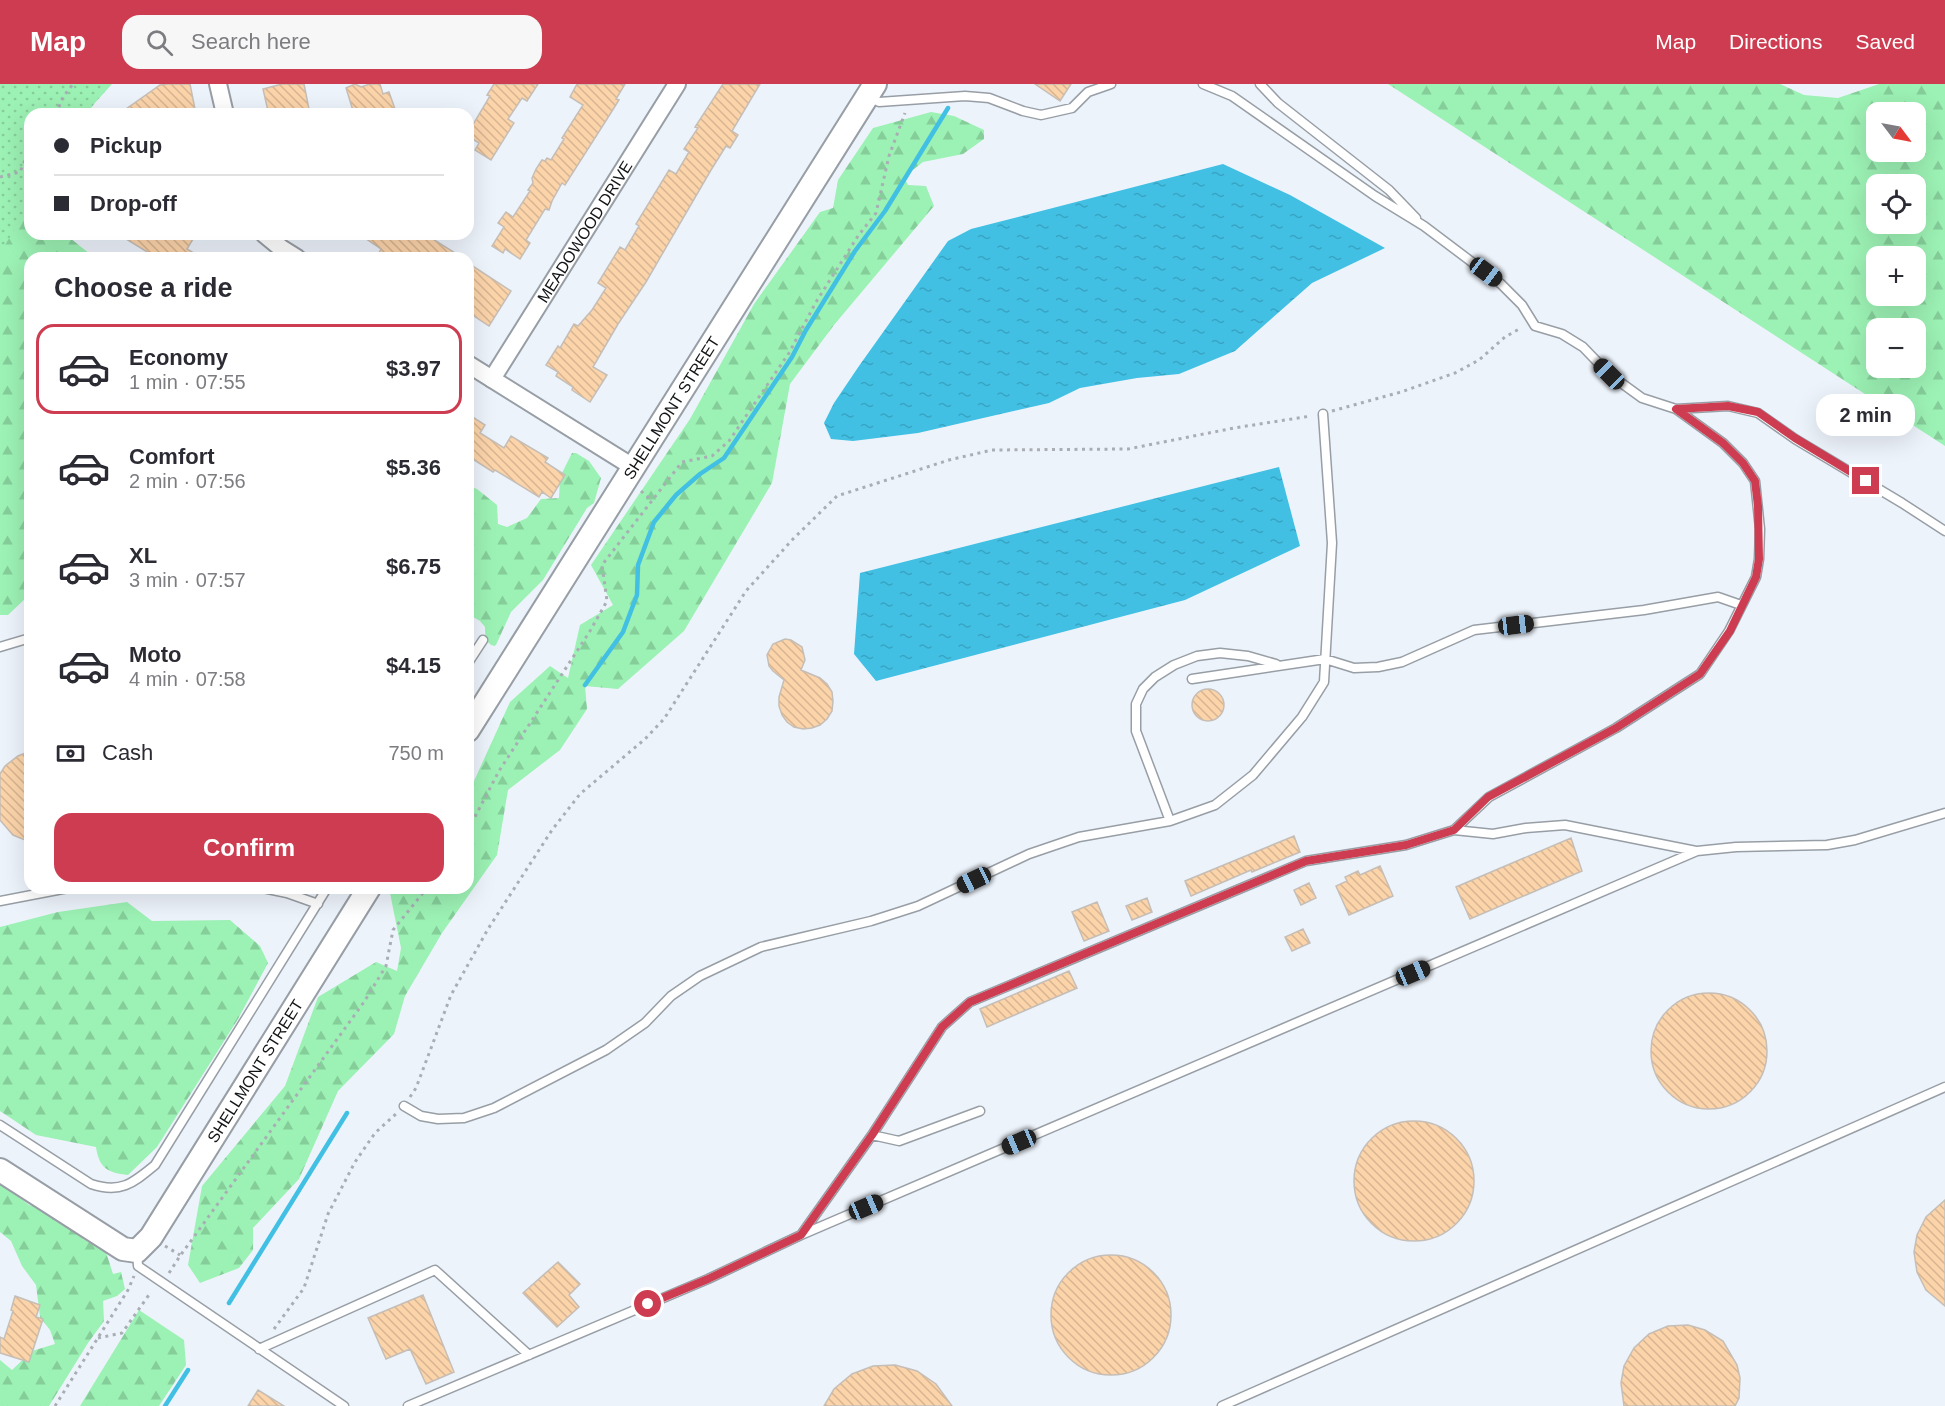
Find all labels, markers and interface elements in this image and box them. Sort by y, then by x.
search box [122,15,542,69]
text: Map [30,26,86,57]
icon: search [143,26,176,59]
text: Search here [191,29,311,54]
text: Map [1655,30,1696,53]
text: Directions [1729,30,1822,53]
text: Saved [1855,30,1915,53]
north arrow [1866,102,1926,162]
map controls [1866,102,1926,378]
text: Pickup [90,133,162,158]
street label: MEADOWOOD DRIVE [534,158,635,305]
button: locate [1866,174,1926,234]
text: Drop-off [90,191,177,216]
button: + [1866,246,1926,306]
car [1466,254,1506,290]
text: Choose a ride [54,273,233,303]
button: − [1866,318,1926,378]
street label: SHELLMONT STREET [620,333,722,482]
icon: car [57,342,111,396]
text: Economy [129,345,228,370]
car [1590,355,1628,393]
text: $3.97 [386,356,441,381]
text: 1 min · 07:55 [129,371,246,393]
callout: 2 min [1816,394,1916,436]
text: 2 min [1839,404,1892,426]
icon: car [57,441,111,495]
text: Comfort [129,444,215,469]
text: $5.36 [386,455,441,480]
route end [1852,467,1879,494]
text: 2 min · 07:56 [129,470,246,492]
icon: car [57,540,111,594]
text: XL [129,543,157,568]
text: $6.75 [386,554,441,579]
text: 3 min · 07:57 [129,569,246,591]
car [1497,614,1535,636]
icon: car [57,639,111,693]
text: Moto [129,642,182,667]
text: $4.15 [386,653,441,678]
text: 4 min · 07:58 [129,668,246,690]
icon: cash [54,737,87,770]
text: Cash [102,740,153,765]
text: 750 m [388,742,444,764]
button: Confirm [54,813,444,882]
car [954,864,994,896]
car [1393,958,1433,988]
street label: SHELLMONT STREET [204,996,306,1145]
car [999,1127,1039,1157]
car [846,1192,886,1222]
route start [634,1290,661,1317]

